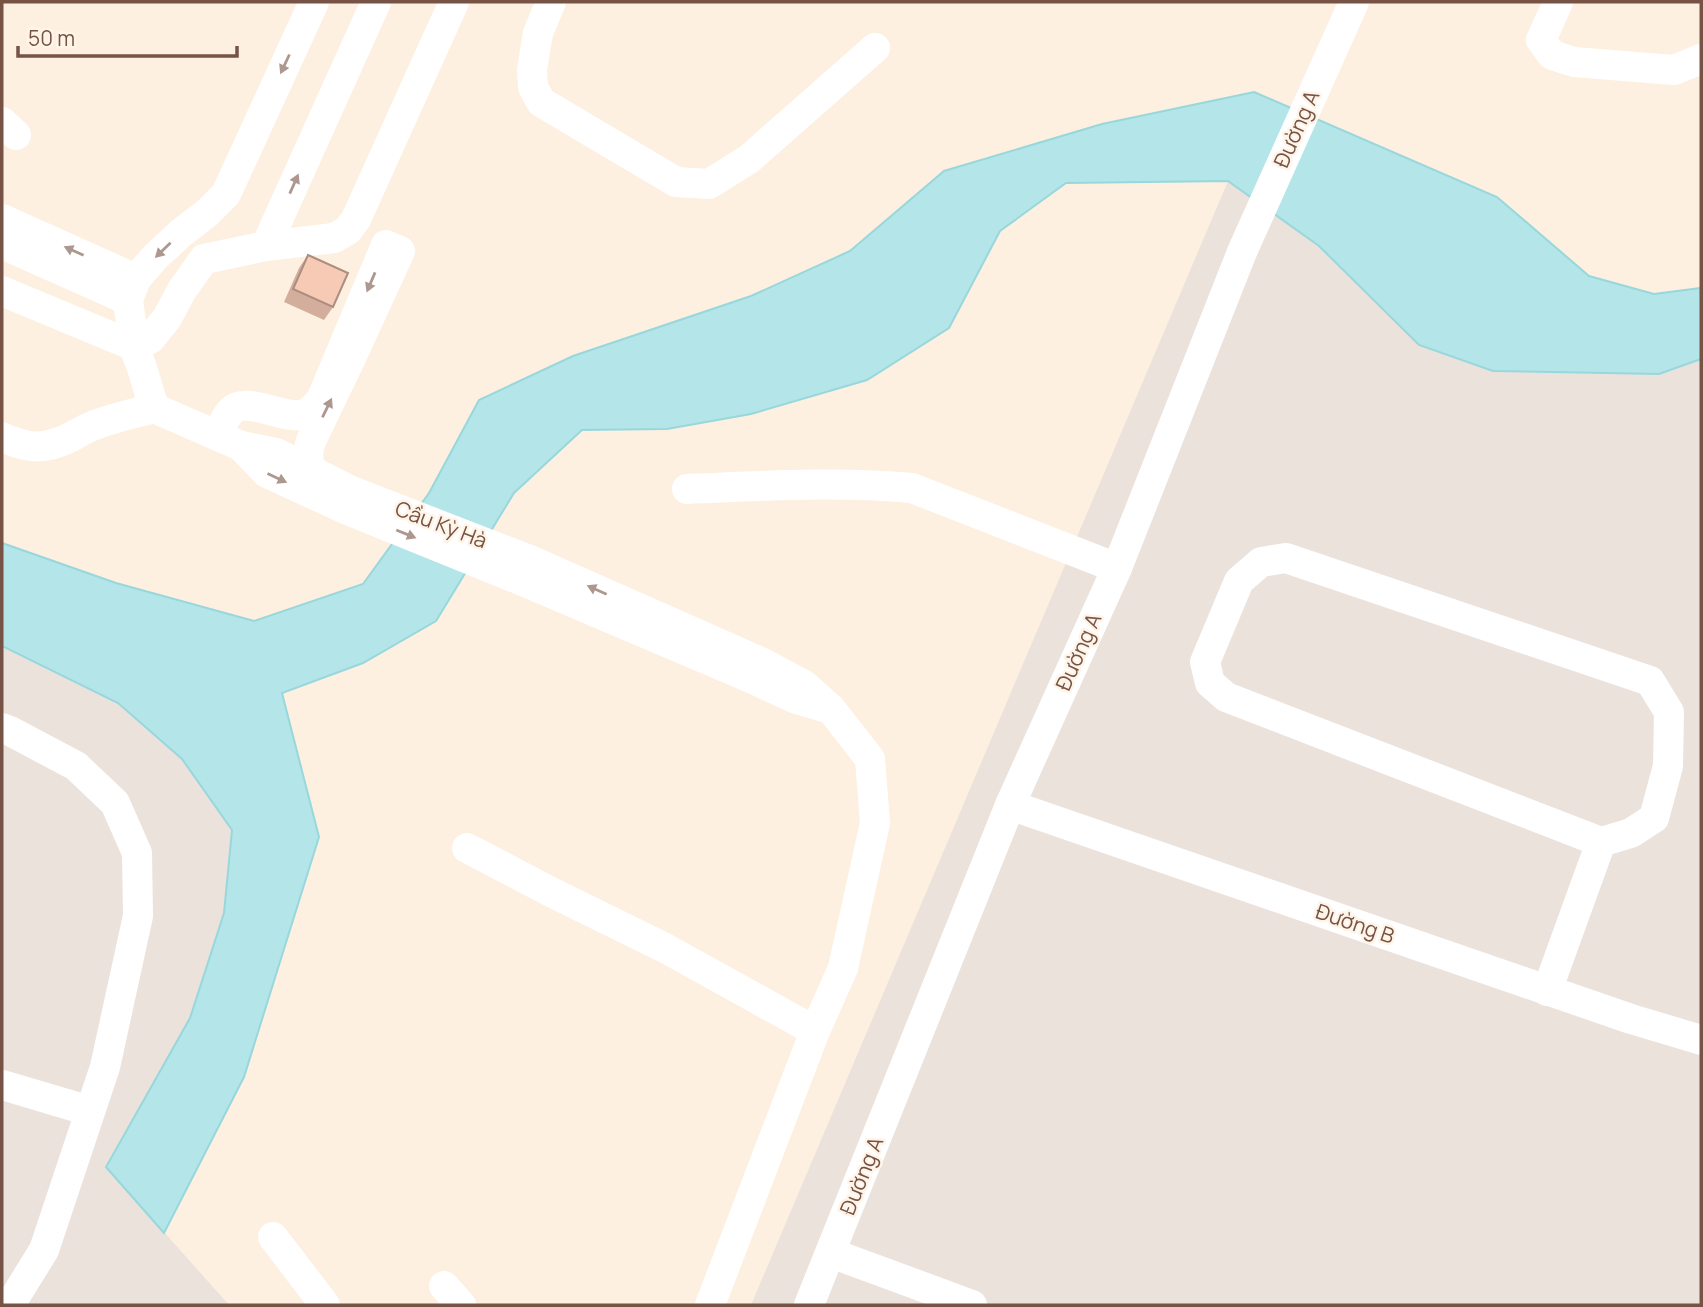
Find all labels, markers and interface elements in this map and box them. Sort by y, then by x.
scale bar [18,14,236,58]
text: 50 m [28,24,75,52]
one-way arrow [280,54,291,74]
street label: Đường A [1267,86,1325,172]
one-way arrow [289,173,300,194]
one-way arrow [155,242,172,258]
one-way arrow [64,245,84,257]
one-way arrow [365,271,376,292]
one-way arrow [322,398,333,418]
one-way arrow [267,472,287,484]
street label: Cầu Kỳ Hà [391,494,491,554]
one-way arrow [396,528,417,539]
one-way arrow [587,584,607,596]
street label: Đường A [1049,609,1107,695]
street label: Đường B [1312,897,1398,950]
street label: Đường A [833,1133,889,1219]

